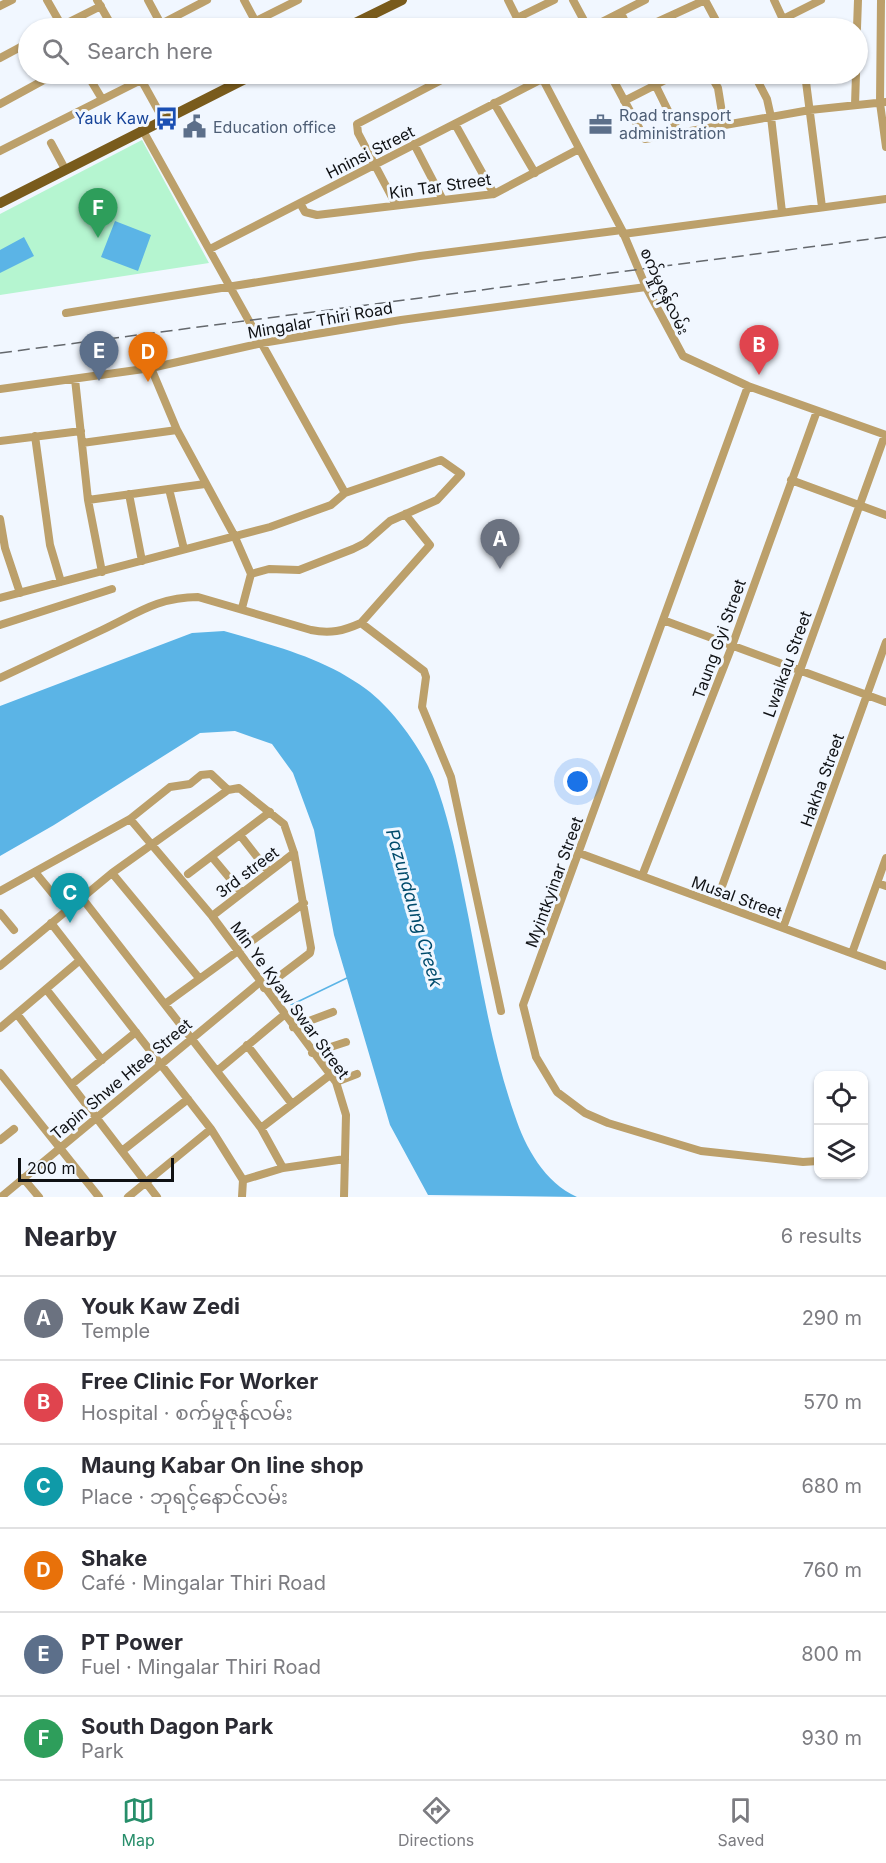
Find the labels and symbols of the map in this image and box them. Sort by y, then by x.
bus stop icon: Yauk Kaw [154,105,180,131]
place label: Road transport administration [619,105,731,143]
place label: Yauk Kaw [75,108,149,128]
office icon: Road transport administration [588,111,614,137]
public building icon: Education office [182,114,208,140]
place label: Education office [213,117,336,137]
street label: Hninsi Street [322,121,418,183]
street label: Kin Tar Street [388,169,492,203]
pin: F [78,188,118,238]
street label: စက်မှုဇုန်လမ်း [632,244,695,340]
street label: Mingalar Thiri Road [246,297,394,343]
pin: B [740,326,778,375]
pin: E [80,332,118,381]
pin: D [128,332,168,382]
pin: A [480,520,520,569]
street label: Taung Gyi Street [688,576,750,702]
street label: Lwaikau Street [758,608,816,720]
street label: Hakha Street [796,731,848,829]
your location [563,767,592,796]
street label: Myintkyinar Street [521,814,587,950]
water label: Pazundaung Creek [382,826,447,990]
street label: 3rd street [212,842,282,902]
street label: Musal Street [689,871,785,923]
pin: C [50,874,90,923]
street label: Min Ye Kyaw Swar Street [226,918,354,1082]
street label: Tapin Shwe Htee Street [47,1014,195,1144]
scale bar [18,1155,174,1182]

